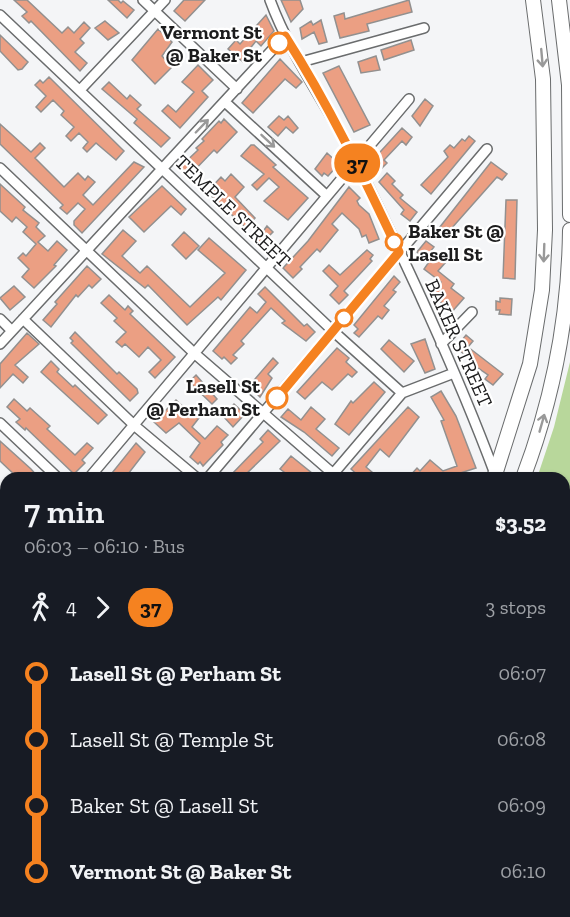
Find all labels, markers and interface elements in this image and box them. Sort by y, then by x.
place label: Vermont St @ Baker St [161,20,263,67]
marker: Vermont St @ Baker St [268,32,290,54]
one-way arrow [537,47,548,67]
one-way arrow [195,118,210,133]
one-way arrow [260,134,275,148]
line badge: 37 [330,144,384,182]
street label: TEMPLE STREET [170,150,296,272]
text: 37 [346,151,368,176]
place label: Baker St @ Lasell St [408,219,504,266]
marker: Baker St @ Lasell St [385,233,403,251]
one-way arrow [539,242,550,262]
street label: BAKER STREET [420,275,498,411]
unlabelled marker [335,309,353,327]
place label: Lasell St @ Perham St [146,374,261,421]
marker: Lasell St @ Perham St [266,387,288,409]
one-way arrow [537,414,548,433]
text: 7 min [24,492,104,531]
text: $3.52 [495,510,546,537]
text: 06:03 – 06:10 · Bus [24,534,185,558]
icon: walk [24,591,57,624]
icon: forward [86,591,119,624]
text: 4 [66,595,77,619]
text: 37 [140,595,161,620]
text: 3 stops [485,595,546,619]
text: Lasell St @ Perham St [70,660,281,687]
text: 06:07 [498,661,546,685]
text: Lasell St @ Temple St [70,726,273,753]
text: 06:08 [497,727,546,751]
text: Baker St @ Lasell St [70,792,258,819]
text: 06:09 [497,793,546,817]
text: Vermont St @ Baker St [70,858,291,885]
text: 06:10 [500,859,546,883]

